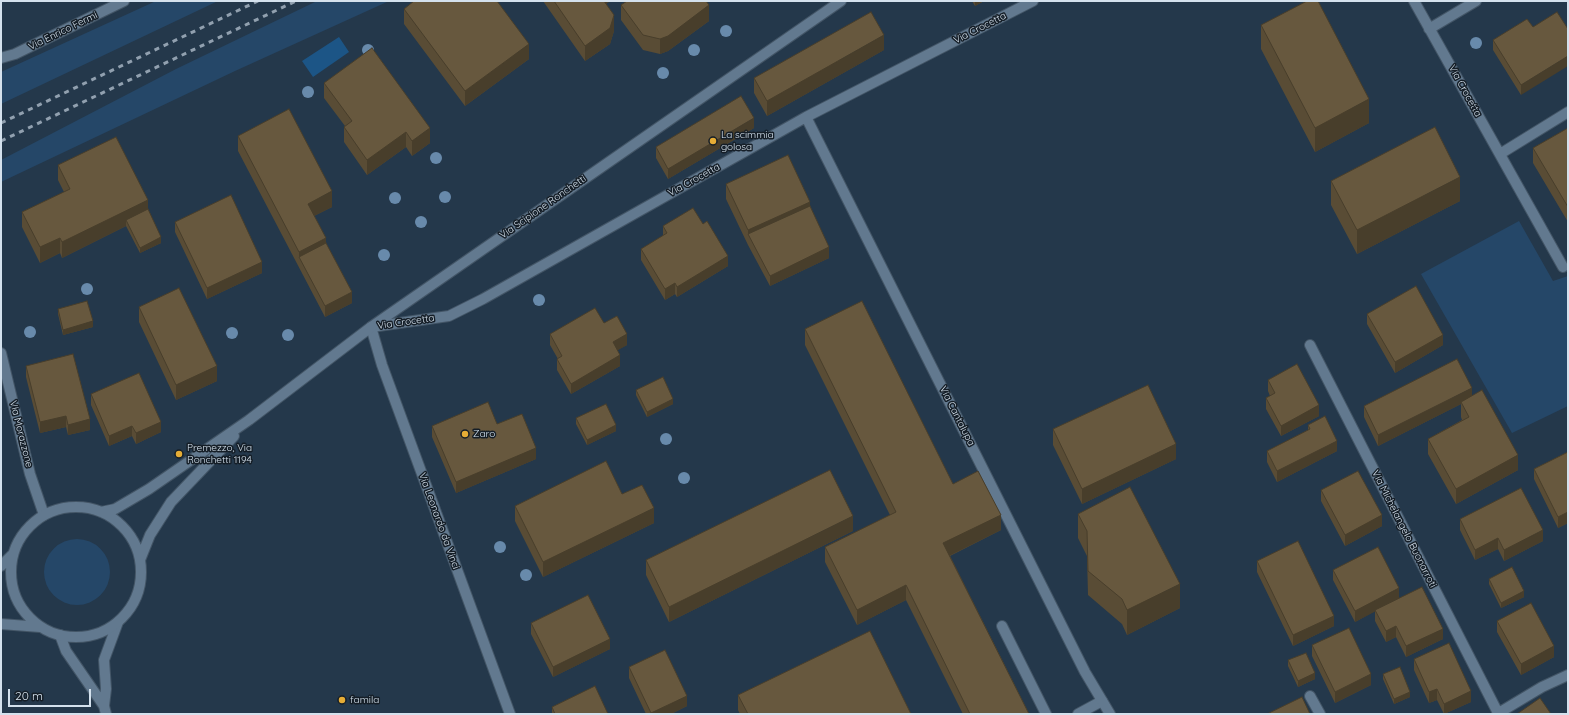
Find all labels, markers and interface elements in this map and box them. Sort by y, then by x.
street label: Via Enrico Fermi [27,9,99,53]
street label: Via Crocetta [952,10,1008,46]
street label: Via Crocetta [1446,63,1484,119]
place label: La scimmia golosa [721,129,774,152]
marker: La scimmia golosa [708,136,718,146]
street label: Via Crocetta [666,161,722,199]
street label: Via Scipione Ronchetti [497,173,589,241]
street label: Via Crocetta [377,312,435,332]
street label: Via Cantalupa [937,384,977,448]
street label: Via Morazzone [7,399,35,469]
place label: Zaro [473,428,495,440]
marker: Zaro [460,429,470,439]
place label: Premezzo, Via Ronchetti 1194 [187,442,252,466]
marker: Premezzo, Via Ronchetti 1194 [174,449,184,459]
street label: Via Michelangelo Buonarroti [1369,468,1439,590]
street label: Via Leonardo da Vinci [416,471,462,571]
scale bar [10,681,93,707]
text: 20 m [15,688,43,703]
place label: famila [350,694,379,706]
marker: famila [337,695,347,705]

